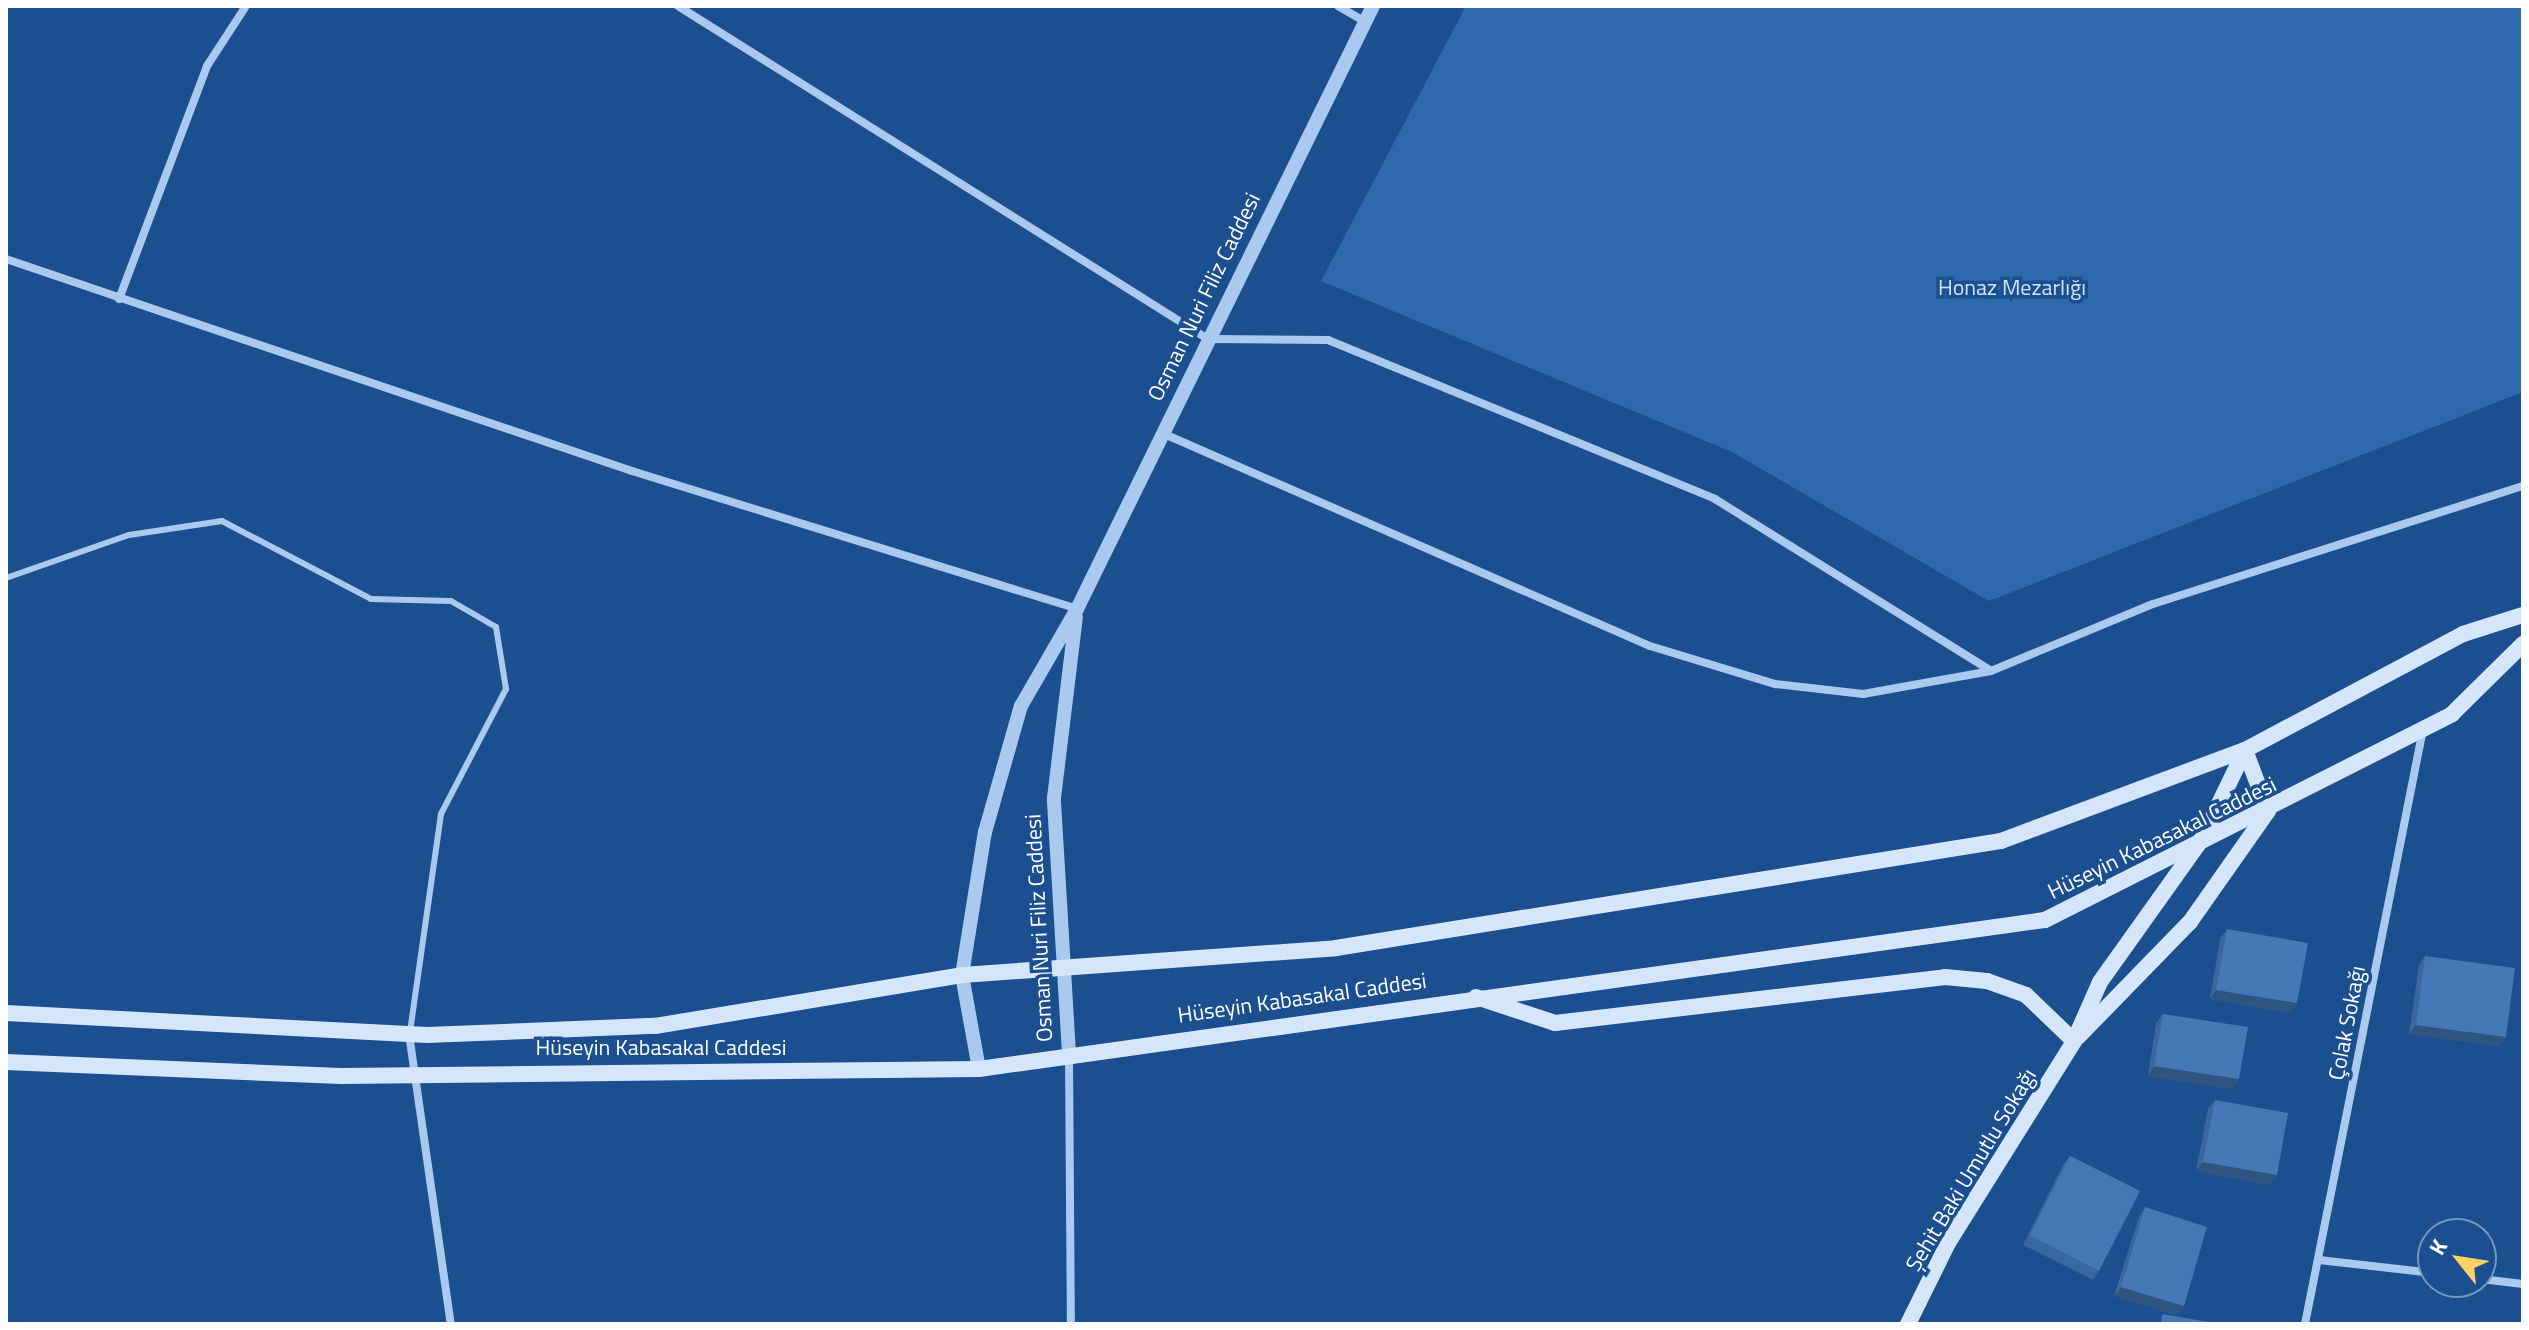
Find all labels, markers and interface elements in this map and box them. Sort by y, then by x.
street label: Osman Nuri Filiz Caddesi [1142,189,1266,405]
park label: Honaz Mezarlığı [1938,275,2086,301]
street label: Hüseyin Kabasakal Caddesi [2043,771,2281,905]
street label: Osman Nuri Filiz Caddesi [1020,813,1058,1043]
street label: Çolak Sokağı [2323,964,2371,1082]
street label: Hüseyin Kabasakal Caddesi [1176,967,1428,1029]
street label: Hüseyin Kabasakal Caddesi [536,1035,786,1061]
street label: Şehit Baki Umutlu Sokağı [1900,1064,2042,1276]
north arrow [2417,1218,2497,1298]
text: K [2420,1233,2456,1261]

